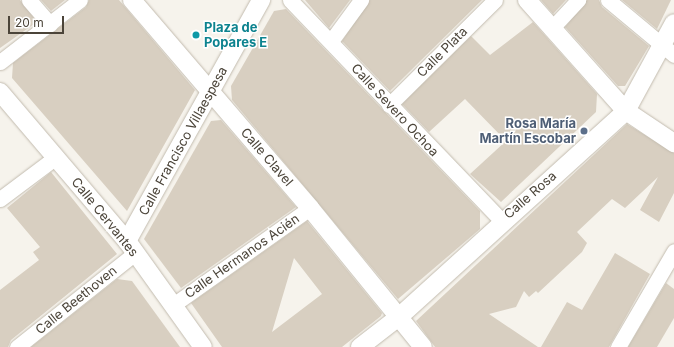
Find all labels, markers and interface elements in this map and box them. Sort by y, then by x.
scale bar [10,8,66,34]
text: 20 m [15,15,44,30]
place label: Plaza de Popares E [204,20,267,51]
street label: Calle Plata [414,24,470,80]
marker: Plaza de Popares E [191,30,201,40]
street label: Calle Severo Ochoa [348,60,442,160]
street label: Calle Francisco Villaespesa [136,64,230,218]
place label: Rosa María Martín Escobar [479,116,576,147]
street label: Calle Clavel [238,125,296,189]
marker: Rosa María Martín Escobar [579,126,589,136]
street label: Calle Rosa [501,168,559,222]
street label: Calle Cervantes [68,174,142,260]
street label: Calle Hermanos Acién [182,211,302,301]
street label: Calle Beethoven [32,263,120,337]

